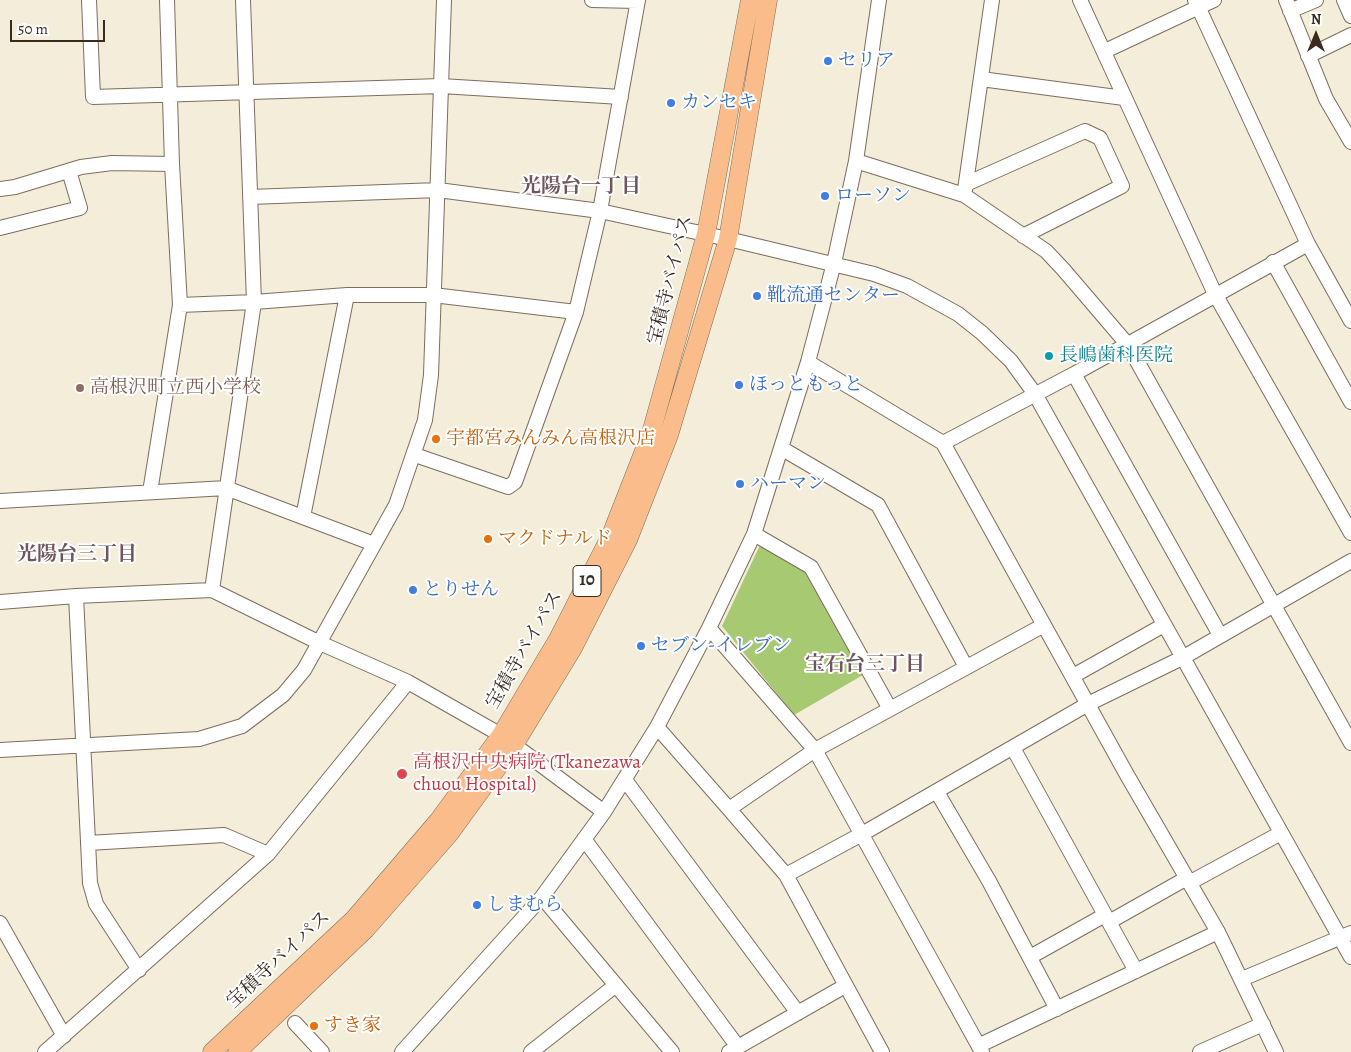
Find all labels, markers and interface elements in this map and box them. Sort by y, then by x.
scale bar [12,10,108,42]
north arrow [1291,10,1341,60]
text: N [1311,10,1321,29]
text: 50 m [18,19,48,39]
place label: セリア [838,50,895,72]
marker: セリア [822,55,834,67]
place label: カンセキ [681,92,757,114]
marker: カンセキ [665,97,677,109]
district label: 光陽台一丁目 [521,175,641,199]
place label: ローソン [835,185,911,207]
marker: ローソン [819,190,831,202]
street label: 宝積寺バイパス [644,213,698,347]
place label: 靴流通センター [767,285,900,307]
marker: 靴流通センター [751,290,763,302]
place label: 長嶋歯科医院 [1059,345,1173,367]
marker: 長嶋歯科医院 [1043,350,1055,362]
place label: ほっともっと [749,374,863,396]
place label: 高根沢町立西小学校 [90,377,261,399]
marker: ほっともっと [733,379,745,391]
marker: 高根沢町立西小学校 [74,382,86,394]
place label: 宇都宮みんみん高根沢店 [446,428,655,450]
marker: 宇都宮みんみん高根沢店 [430,433,442,445]
place label: ハーマン [750,473,826,495]
marker: ハーマン [734,478,746,490]
place label: マクドナルド [498,528,612,550]
marker: マクドナルド [482,533,494,545]
district label: 光陽台三丁目 [17,543,137,567]
road number: 10 [573,566,601,596]
place label: とりせん [423,579,499,601]
marker: とりせん [407,584,419,596]
street label: 宝積寺バイパス [482,587,568,713]
place label: セブン-イレブン [651,635,791,657]
marker: セブン-イレブン [635,640,647,652]
district label: 宝石台三丁目 [805,653,925,677]
place label: 高根沢中央病院 (Tkanezawa chuou Hospital) [413,752,641,796]
marker: 高根沢中央病院 (Tkanezawa chuou Hospital) [395,767,409,781]
place label: しまむら [487,894,563,916]
marker: しまむら [471,899,483,911]
street label: 宝積寺バイパス [223,906,335,1014]
place label: すき家 [324,1015,381,1037]
marker: すき家 [308,1020,320,1032]

